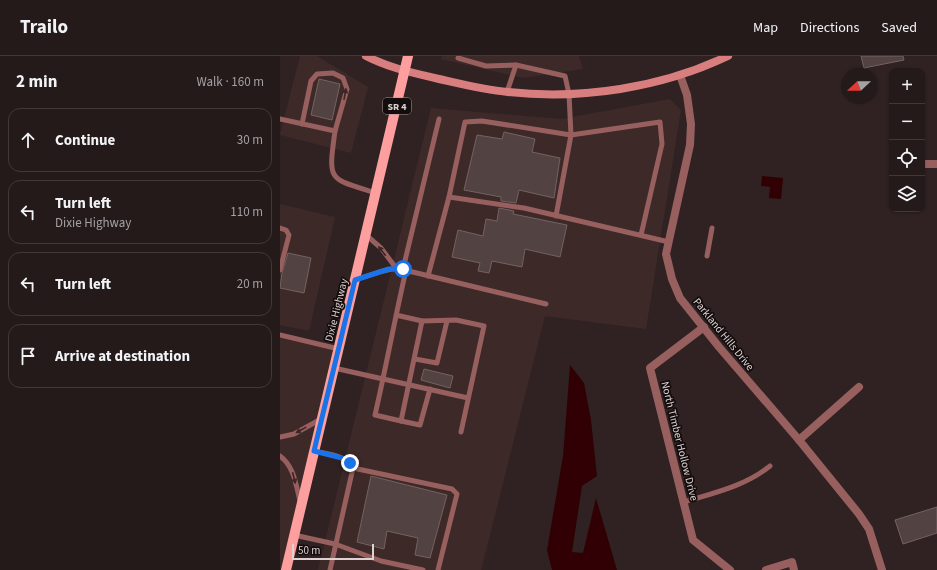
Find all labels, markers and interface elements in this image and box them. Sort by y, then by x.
text: Trailo [20,14,68,41]
text: Map [753,18,778,38]
text: Directions [800,18,859,38]
text: Saved [881,18,917,38]
north arrow [841,68,877,104]
map controls [889,68,925,212]
button: + [889,68,925,104]
text: 2 min [16,70,57,94]
text: Walk · 160 m [196,73,264,91]
one-way arrow [342,87,348,100]
road number: SR 4 [383,98,411,114]
button: − [889,104,925,140]
icon: ahead [17,129,39,151]
text: Continue [55,130,115,151]
text: 30 m [237,131,263,149]
button: locate [889,140,925,176]
button: layers [889,176,925,212]
text: Turn left [55,193,111,214]
icon: left [17,201,39,223]
text: 110 m [230,203,263,221]
text: Dixie Highway [55,214,131,232]
one-way arrow [378,245,386,256]
route start [394,260,412,278]
icon: left [17,273,39,295]
text: Turn left [55,274,111,295]
text: 20 m [237,275,263,293]
street label: Dixie Highway [321,277,352,343]
street label: Parkland Hills Drive [690,295,758,374]
icon: arrive [17,345,39,367]
text: Arrive at destination [55,346,190,367]
street label: North Timber Hollow Drive [657,380,702,503]
one-way arrow [295,426,307,433]
route end [341,454,359,472]
one-way arrow [292,472,298,484]
scale bar [292,542,374,561]
text: 50 m [298,543,320,558]

